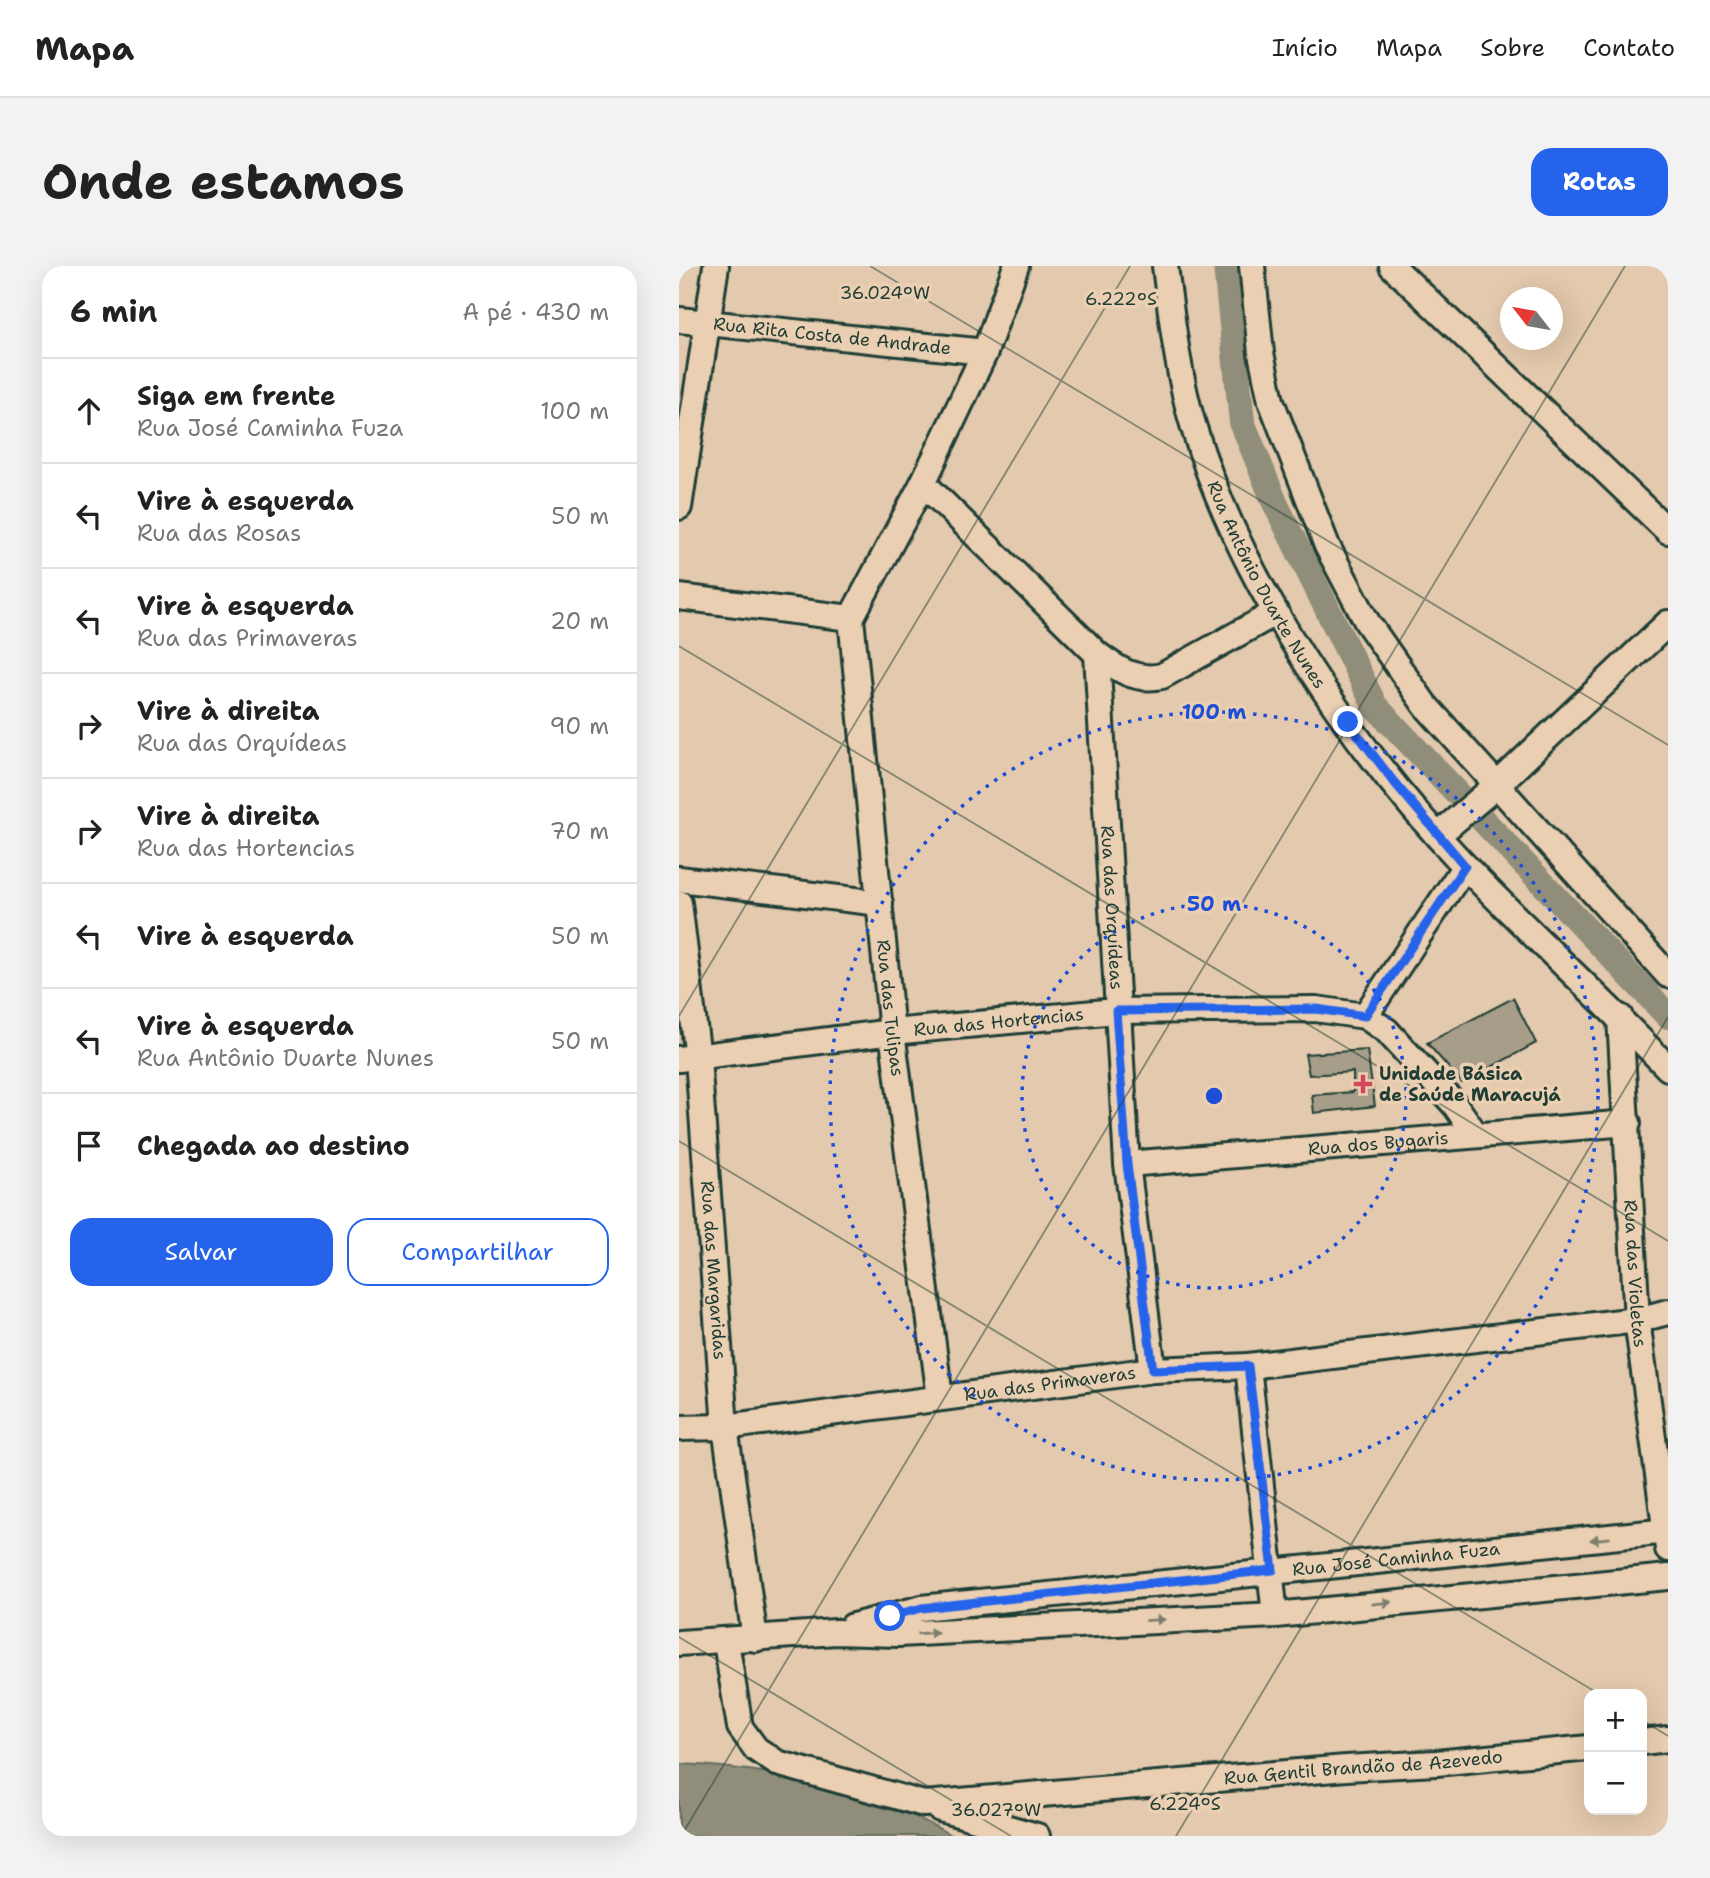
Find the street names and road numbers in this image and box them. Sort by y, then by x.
street label: Rua Rita Costa de Andrade [712,312,952,360]
street label: Rua Antônio Duarte Nunes [1201,477,1332,693]
street label: Rua das Orquídeas [1095,825,1129,990]
street label: Rua das Tulipas [871,938,910,1078]
street label: Rua das Hortencias [913,1002,1085,1042]
street label: Rua dos Bugaris [1307,1126,1449,1161]
street label: Rua das Margaridas [695,1180,732,1361]
street label: Rua das Violetas [1618,1199,1653,1349]
street label: Rua das Primaveras [963,1360,1137,1407]
street label: Rua José Caminha Fuza [1291,1536,1501,1582]
street label: Rua Gentil Brandão de Azevedo [1223,1745,1504,1790]

